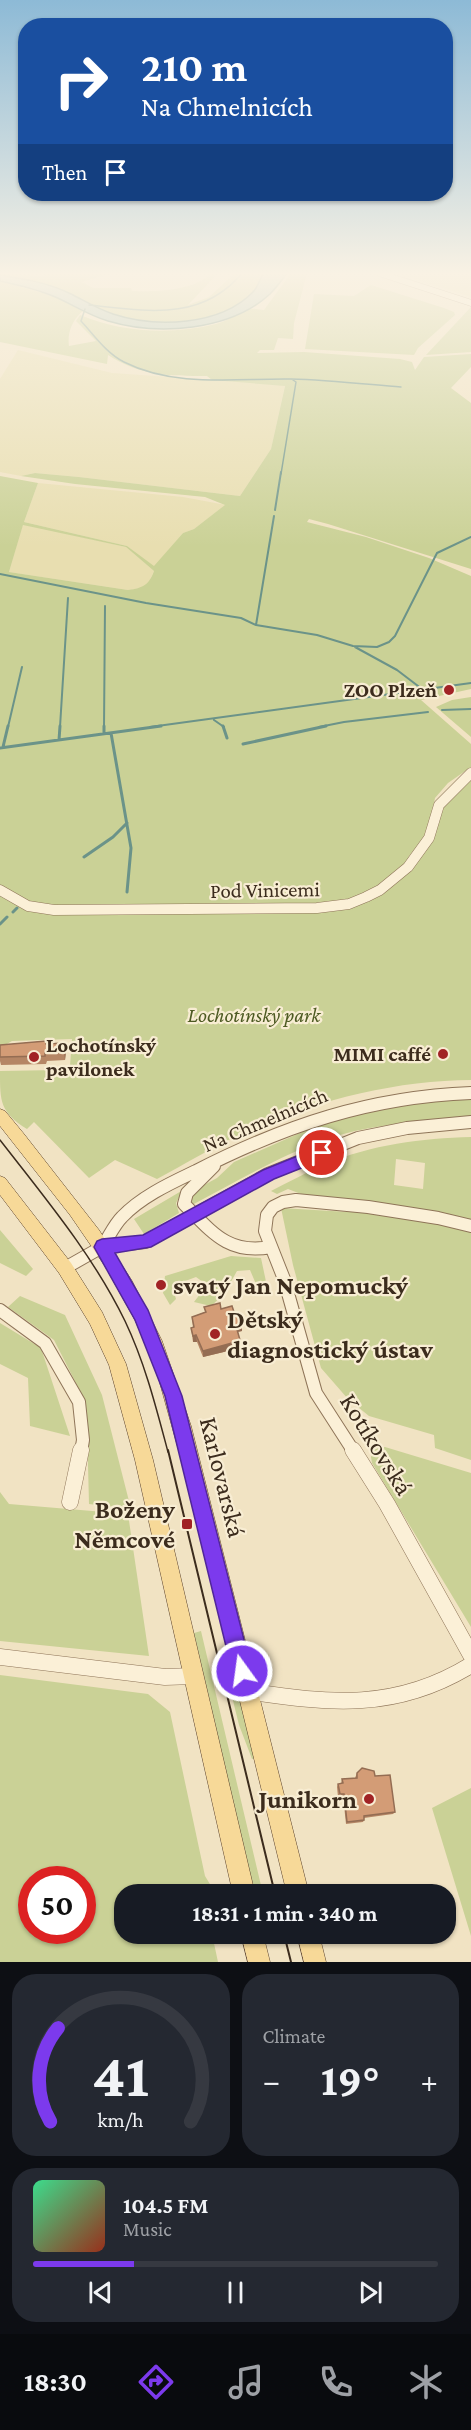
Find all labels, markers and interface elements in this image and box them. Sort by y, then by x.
icon: right [42,42,120,120]
text: 210 m [141,43,247,90]
text: Na Chmelnicích [141,92,313,122]
icon: arrive [99,156,132,189]
text: Then [42,160,87,185]
place label: ZOO Plzeň [344,678,437,702]
marker: ZOO Plzeň [442,683,456,697]
street label: Pod Vinicemi [210,877,321,903]
park label: Lochotínský park [188,1003,321,1027]
place label: Lochotínský pavilonek [46,1033,157,1081]
place label: MIMI caffé [333,1042,431,1066]
marker: MIMI caffé [436,1047,450,1061]
marker: Lochotínský pavilonek [27,1050,41,1064]
street label: Na Chmelnicích [199,1083,331,1157]
pin [296,1127,347,1178]
icon: arrive [305,1136,338,1169]
place label: svatý Jan Nepomucký [173,1271,408,1300]
marker: svatý Jan Nepomucký [154,1278,168,1292]
place label: Dětský diagnostický ústav [227,1305,433,1364]
marker: Dětský diagnostický ústav [208,1327,222,1341]
street label: Kotíkovská [334,1388,419,1500]
street label: Karlovarská [194,1414,251,1540]
place label: Boženy Němcové [74,1495,175,1554]
marker: Boženy Němcové [180,1517,194,1531]
position arrow [210,1639,274,1703]
place label: Junikorn [255,1785,357,1814]
marker: Junikorn [362,1792,376,1806]
speed limit sign: 50 [18,1866,96,1944]
text: 18:31 · 1 min · 340 m [193,1901,377,1926]
text: Climate [263,2025,325,2047]
text: 41 [92,2040,149,2109]
text: 19° [321,2055,380,2105]
text: − [263,2062,280,2099]
text: + [421,2062,438,2099]
text: km/h [98,2108,144,2132]
text: 104.5 FM [123,2193,208,2218]
text: Music [123,2218,172,2240]
icon: previous [84,2276,117,2309]
icon: pause [219,2276,252,2309]
icon: next [354,2276,387,2309]
icon: directions [135,2361,177,2403]
icon: music [225,2361,267,2403]
icon: phone [315,2361,357,2403]
icon: climate [405,2361,447,2403]
text: 18:30 [24,2367,87,2397]

